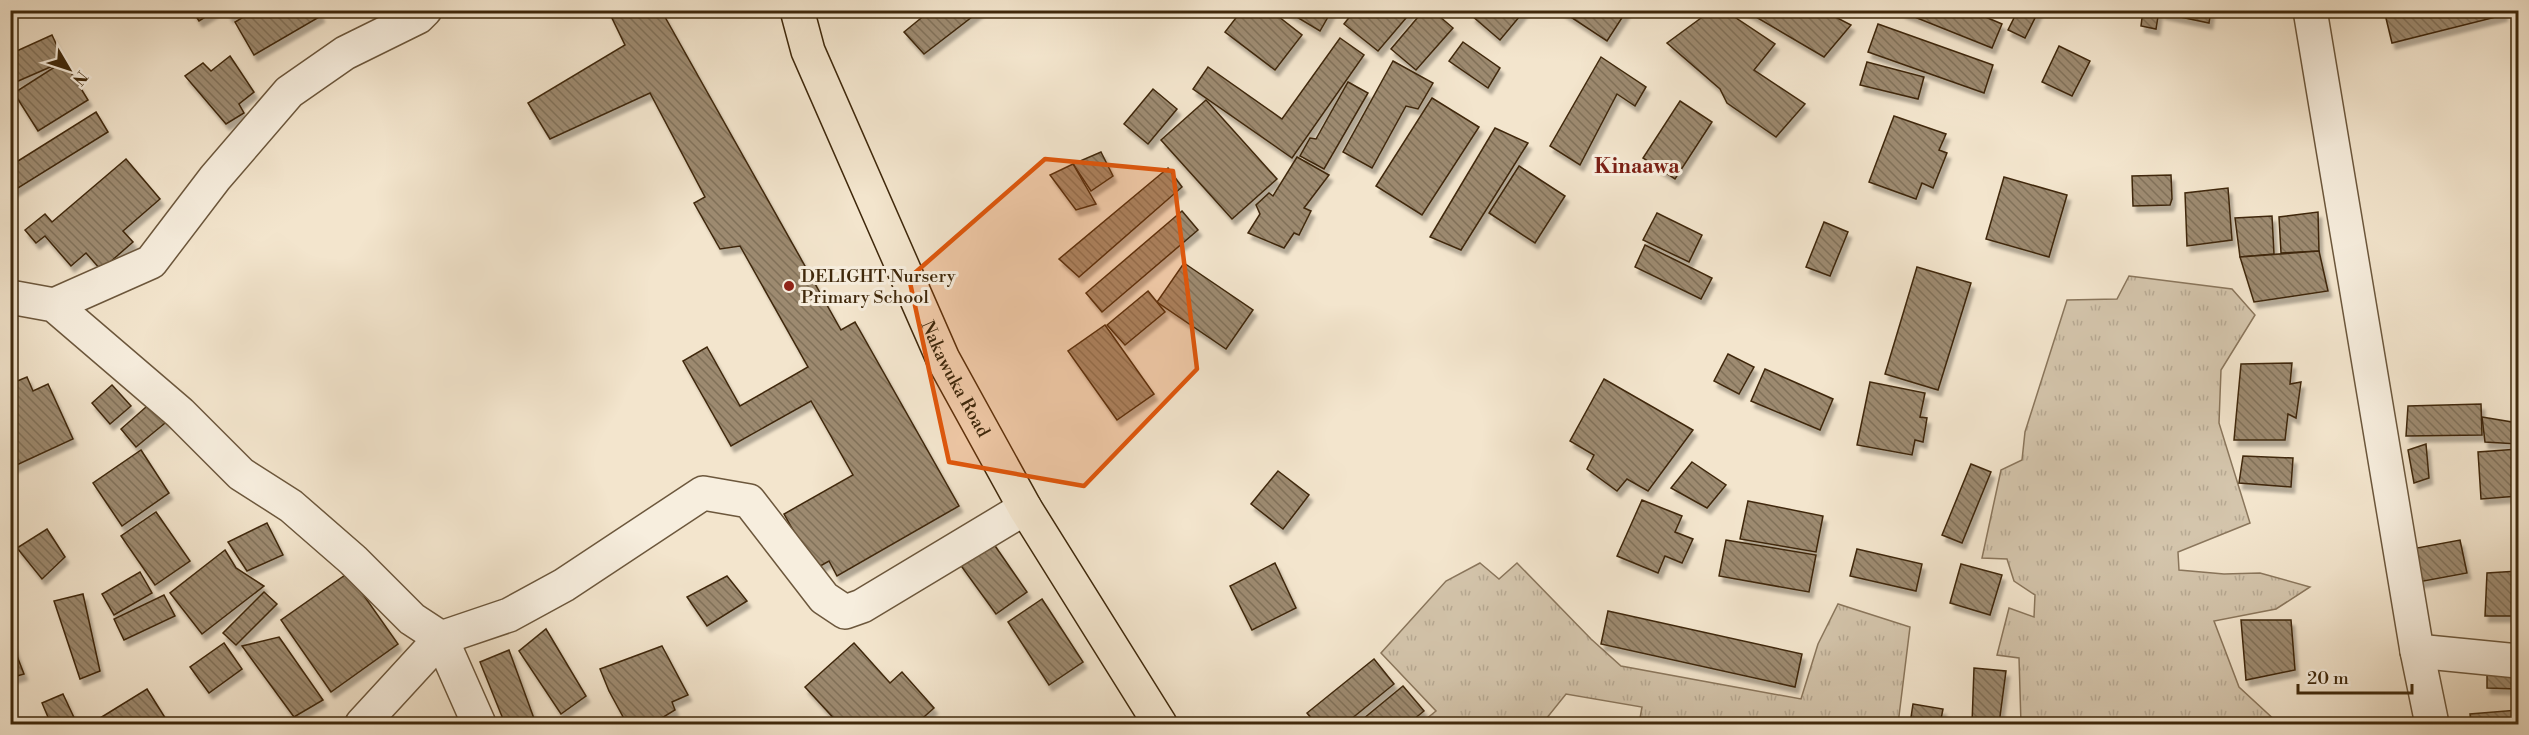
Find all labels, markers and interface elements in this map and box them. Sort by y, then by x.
north arrow [39,39,99,99]
text: N [68,67,92,89]
district label: Kinaawa [1594,154,1680,180]
place label: DELIGHT Nursery Primary School [801,265,956,309]
marker: DELIGHT Nursery Primary School [782,279,796,293]
street label: Nakawuka Road [916,317,996,442]
scale bar [2298,657,2412,695]
text: 20 m [2307,667,2349,690]

